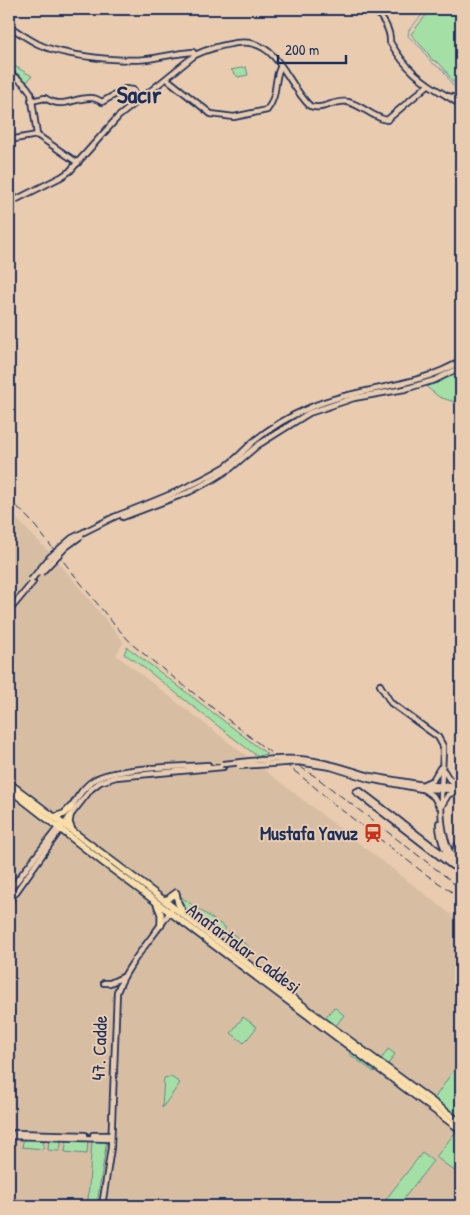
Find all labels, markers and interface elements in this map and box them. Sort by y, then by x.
scale bar [278,32,345,64]
text: 200 m [285,39,319,60]
district label: Sacır [117,78,162,110]
place label: Mustafa Yavuz [260,820,359,846]
station icon: Mustafa Yavuz [362,822,384,844]
street label: Anafartalar Caddesi [182,896,306,1000]
street label: 47. Cadde [85,1015,113,1081]

